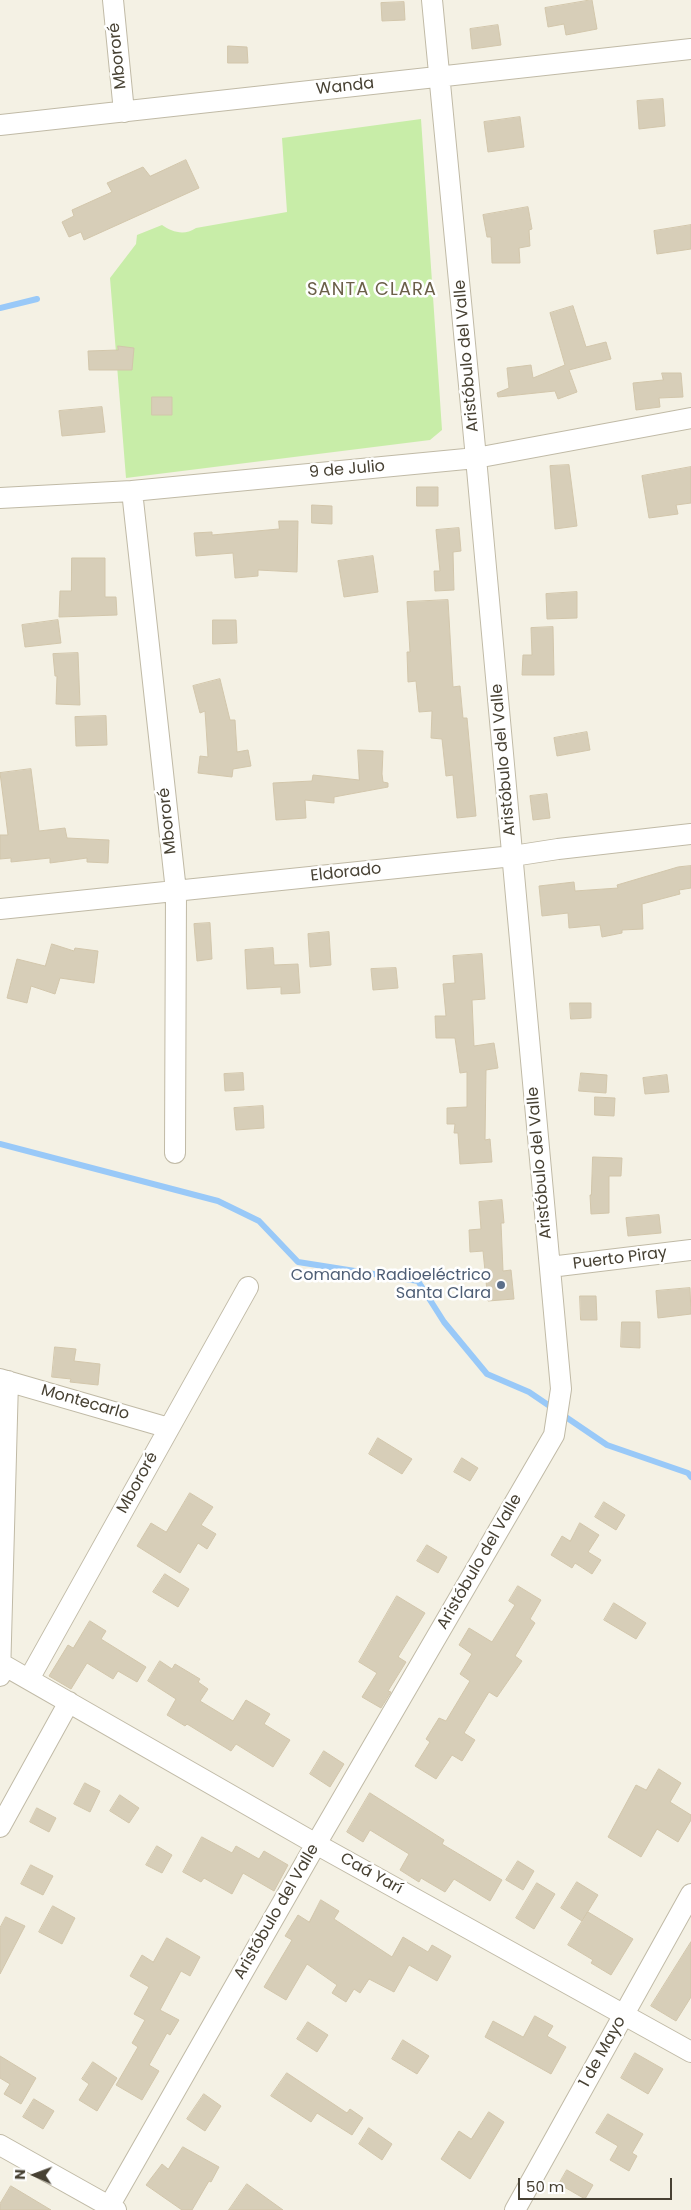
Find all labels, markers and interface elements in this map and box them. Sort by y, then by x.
street label: Mbororé [105,22,131,90]
street label: Wanda [315,74,375,100]
district label: SANTA CLARA [306,279,438,301]
street label: Aristóbulo del Valle [451,279,483,433]
street label: 9 de Julio [308,457,386,483]
street label: Aristóbulo del Valle [488,683,520,837]
street label: Mbororé [155,787,181,855]
street label: Eldorado [310,860,382,886]
street label: Aristóbulo del Valle [524,1086,556,1240]
street label: Puerto Piray [572,1244,668,1274]
place label: Comando Radioeléctrico Santa Clara [291,1266,491,1304]
marker: Comando Radioeléctrico Santa Clara [495,1279,507,1291]
street label: Montecarlo [39,1381,131,1425]
street label: Mbororé [113,1449,163,1517]
street label: Aristóbulo del Valle [433,1491,527,1633]
street label: Aristóbulo del Valle [230,1841,324,1983]
street label: Caá Yarí [336,1849,406,1899]
street label: 1 de Mayo [576,2013,630,2091]
north arrow [10,2150,60,2200]
scale bar [521,2168,675,2200]
text: N [10,2169,30,2180]
text: 50 m [526,2176,564,2197]

